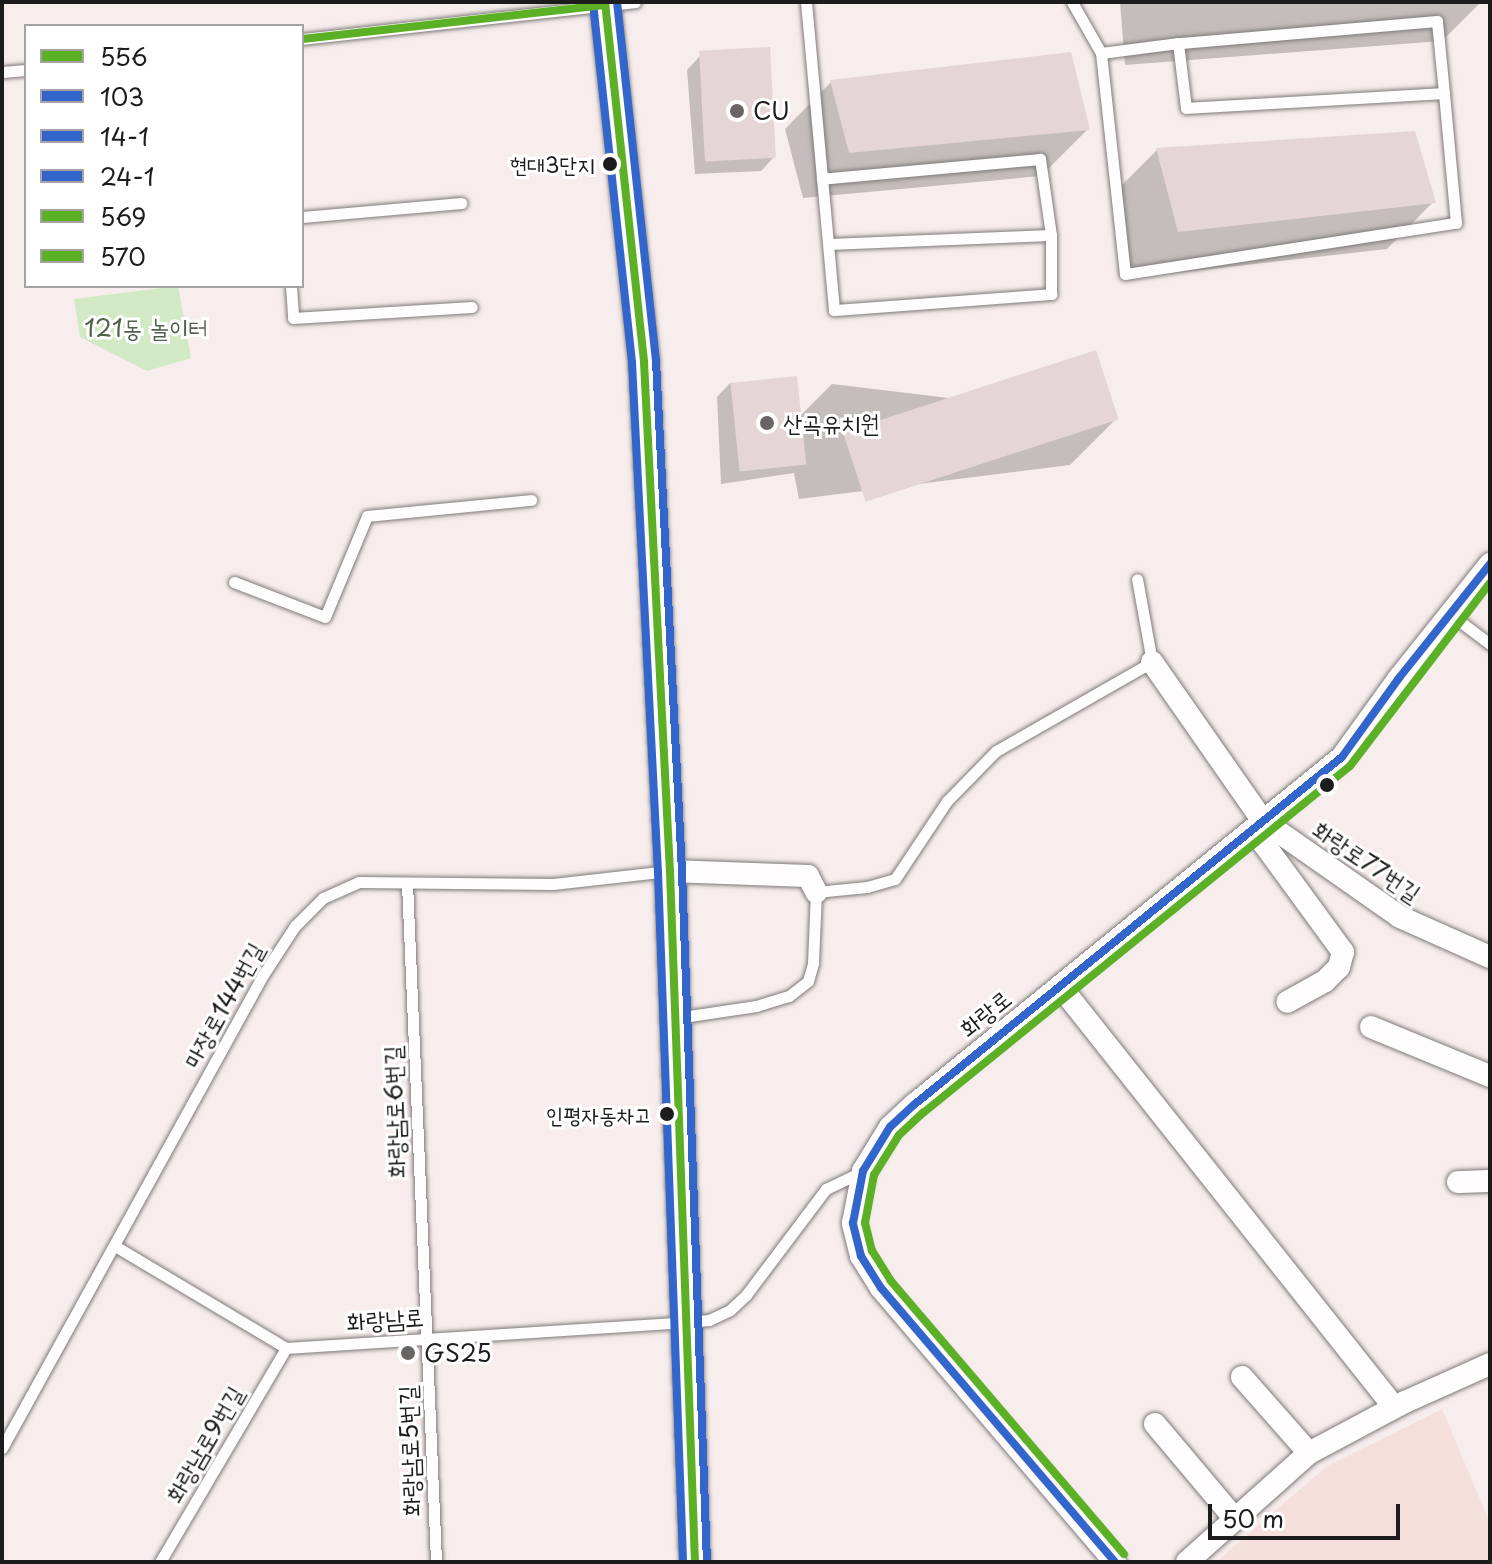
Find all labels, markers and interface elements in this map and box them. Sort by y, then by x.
legend [24,24,304,288]
text: 556 [100,38,148,74]
text: 103 [100,78,144,114]
place label: CU [753,97,790,125]
marker: CU [728,102,746,120]
text: 14-1 [100,118,149,154]
place label: 현대3단지 [510,151,595,177]
marker: 현대3단지 [602,156,618,172]
text: 24-1 [100,158,155,194]
text: 569 [100,198,146,234]
text: 570 [100,238,146,274]
park label: 121동 놀이터 [84,314,208,342]
place label: 산곡유치원 [783,409,880,437]
marker: 산곡유치원 [758,414,776,432]
unlabelled marker [1319,777,1335,793]
street label: 화랑로77번길 [1308,814,1426,908]
street label: 마장로144번길 [177,937,269,1073]
street label: 화랑로 [953,984,1017,1042]
street label: 화랑남로6번길 [377,1045,411,1179]
place label: 인평자동차고 [546,1101,652,1127]
marker: 인평자동차고 [659,1106,675,1122]
street label: 화랑남로 [345,1302,425,1336]
place label: GS25 [424,1339,492,1367]
marker: GS25 [399,1344,417,1362]
street label: 화랑남로9번길 [159,1381,249,1507]
street label: 화랑남로5번길 [392,1385,426,1517]
scale bar [1212,1488,1404,1538]
text: 50 m [1222,1500,1284,1536]

